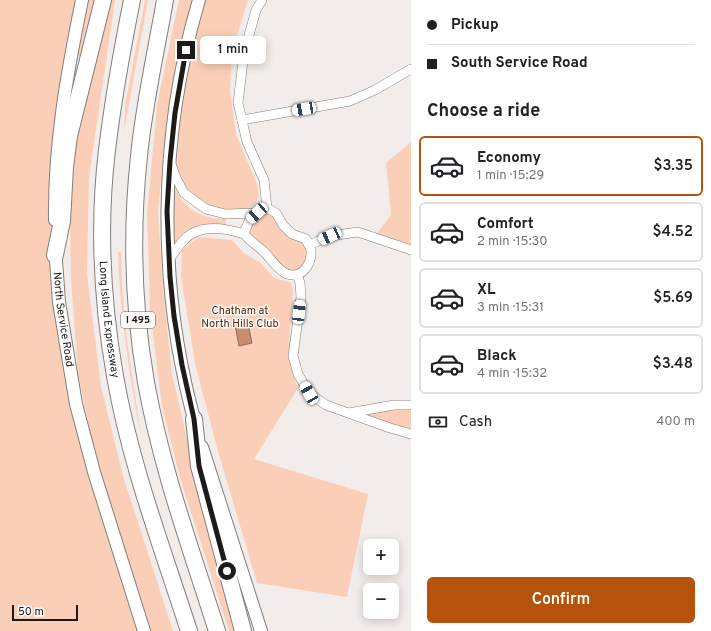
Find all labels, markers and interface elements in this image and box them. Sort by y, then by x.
text: Pickup [451,16,499,35]
callout: 1 min [200,36,266,64]
route end [177,41,195,59]
text: 1 min [218,42,248,58]
text: South Service Road [451,54,588,73]
text: Choose a ride [427,100,540,123]
car [291,101,317,117]
icon: car [429,148,465,184]
text: Economy [477,149,541,168]
text: $3.35 [653,157,693,176]
text: 1 min · 15:29 [477,168,544,184]
car [244,201,270,225]
icon: car [429,214,465,250]
text: Comfort [477,215,534,234]
text: $4.52 [653,223,693,242]
car [317,226,343,246]
text: 2 min · 15:30 [477,234,548,250]
street label: Long Island Expressway [96,261,122,379]
street label: North Service Road [50,271,77,368]
icon: car [429,280,465,316]
text: XL [477,281,495,300]
text: $5.69 [653,289,693,308]
car [292,299,306,325]
text: 3 min · 15:31 [477,300,544,316]
park label: Chatham at North Hills Club [201,304,279,331]
road number: I 495 [121,312,155,328]
icon: car [429,346,465,382]
text: Black [477,347,517,366]
text: $3.48 [653,355,693,374]
text: 4 min · 15:32 [477,366,547,382]
car [298,380,320,406]
icon: cash [427,411,449,433]
text: Cash [459,413,492,432]
text: 400 m [656,414,695,430]
map controls [363,539,399,619]
button: + [363,539,399,575]
route start [218,562,236,580]
button: Confirm [427,577,695,623]
button: − [363,583,399,619]
scale bar [12,603,78,622]
text: 50 m [18,605,44,619]

